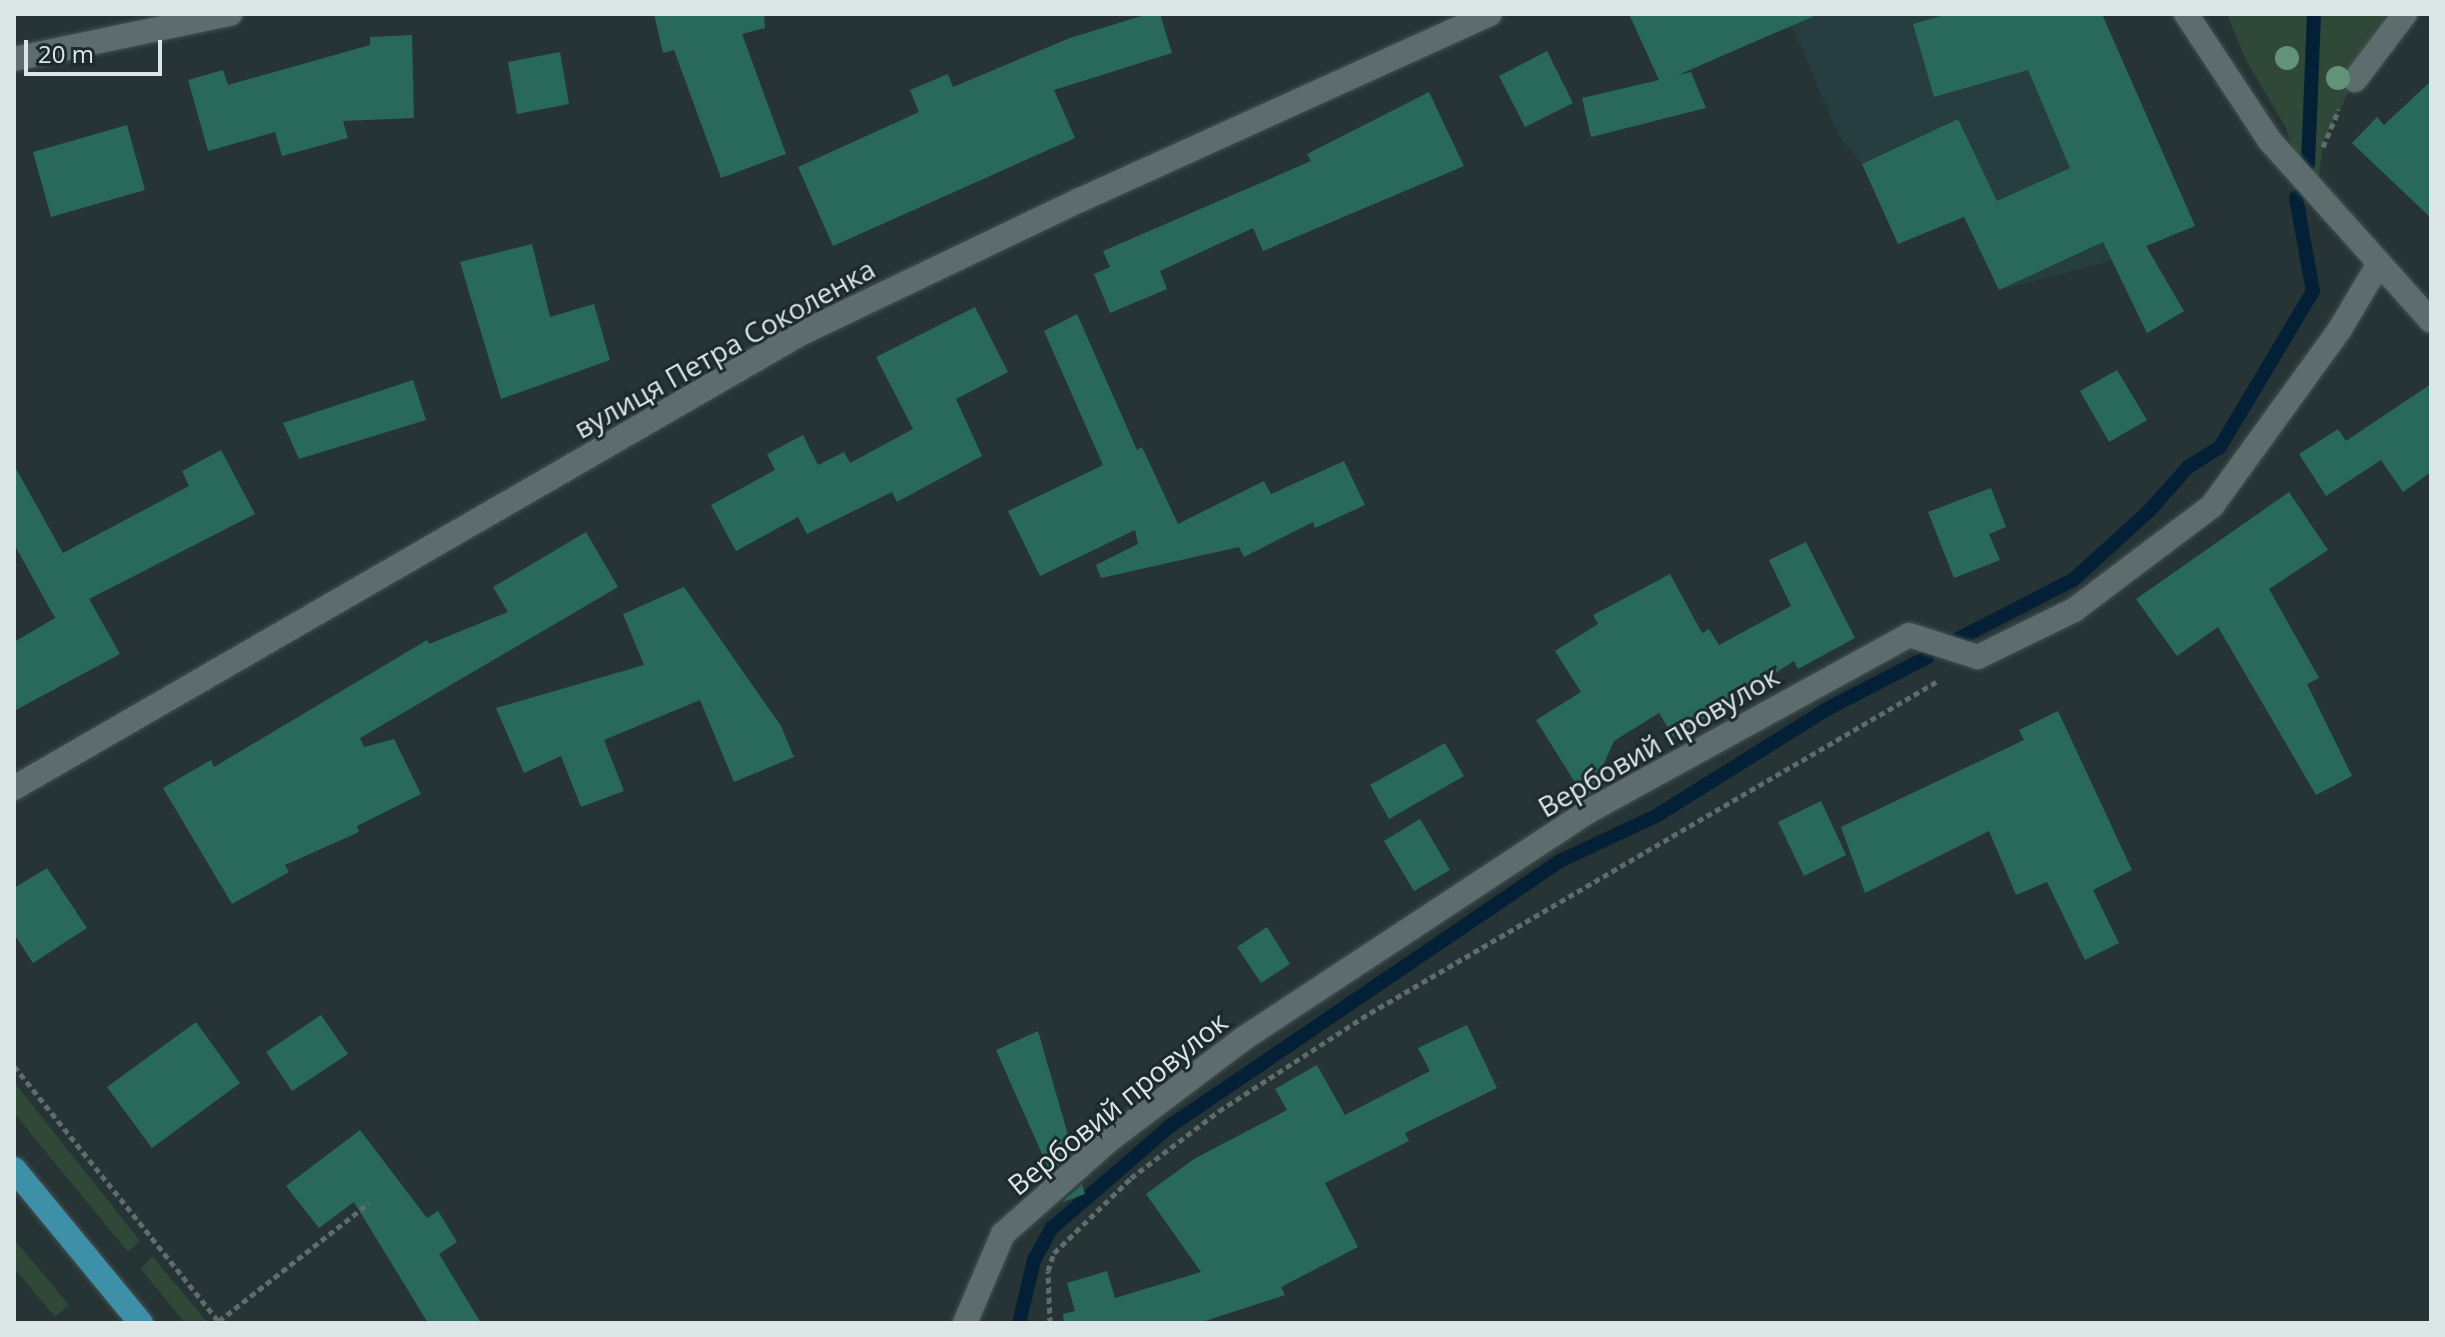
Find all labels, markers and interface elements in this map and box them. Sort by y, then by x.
scale bar [28,24,166,74]
text: 20 m [38,37,94,70]
street label: вулиця Петра Соколенка [568,251,880,445]
street label: Вербовий провулок [1532,658,1784,824]
street label: Вербовий провулок [1001,1004,1233,1202]

